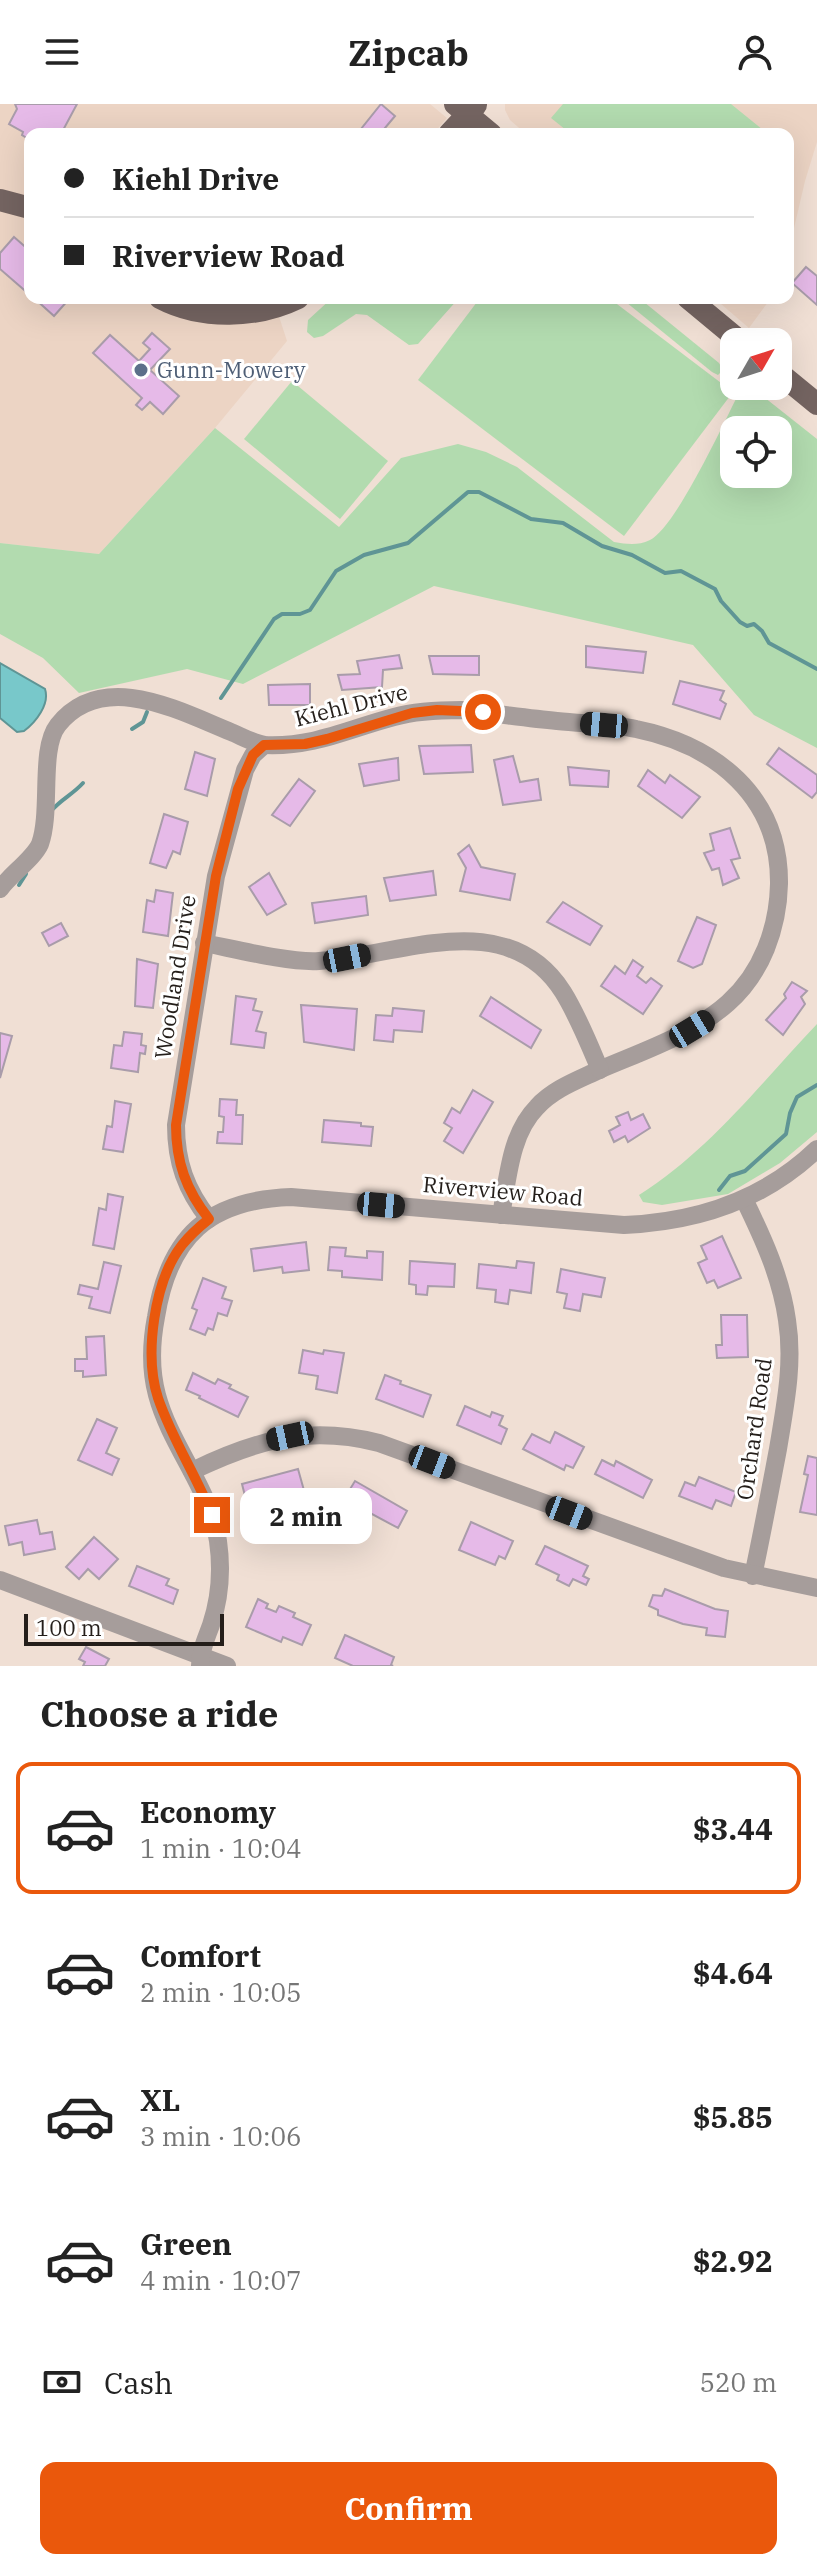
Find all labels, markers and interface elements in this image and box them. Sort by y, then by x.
text: Zipcab [348,29,469,76]
icon: menu [40,30,84,74]
icon: person [733,30,777,74]
text: Kiehl Drive [112,159,279,198]
text: Riverview Road [112,236,345,275]
north arrow [720,328,792,400]
map controls [720,328,792,488]
place label: Gunn-Mowery [157,355,306,384]
marker: Gunn-Mowery [132,361,150,379]
button: locate [720,416,792,488]
street label: Kiehl Drive [291,677,410,733]
route start [465,694,501,730]
car [579,711,629,739]
street label: Woodland Drive [147,893,202,1061]
car [321,942,373,974]
car [665,1006,719,1052]
street label: Riverview Road [422,1169,584,1212]
car [356,1191,406,1219]
street label: Orchard Road [729,1356,778,1502]
car [264,1419,316,1453]
car [405,1442,459,1482]
callout: 2 min [240,1487,372,1543]
car [542,1493,596,1533]
route end [194,1497,230,1533]
text: 2 min [270,1499,342,1533]
scale bar [24,1610,224,1646]
text: 100 m [36,1613,102,1642]
text: Choose a ride [40,1690,279,1737]
icon: car [44,1792,116,1864]
text: Economy [140,1792,276,1831]
text: $3.44 [693,1809,773,1848]
text: 1 min · 10:04 [140,1831,302,1865]
icon: car [44,1936,116,2008]
text: Comfort [140,1936,261,1975]
text: $4.64 [693,1953,773,1992]
text: 2 min · 10:05 [140,1975,302,2009]
icon: car [44,2080,116,2152]
text: XL [140,2080,180,2119]
text: $5.85 [693,2097,773,2136]
text: 3 min · 10:06 [140,2119,302,2153]
icon: car [44,2224,116,2296]
text: Green [140,2224,232,2263]
text: $2.92 [693,2241,773,2280]
text: 4 min · 10:07 [140,2263,302,2297]
icon: cash [40,2360,84,2404]
text: Cash [104,2363,173,2402]
text: 520 m [699,2365,777,2399]
button: Confirm [40,2462,777,2554]

